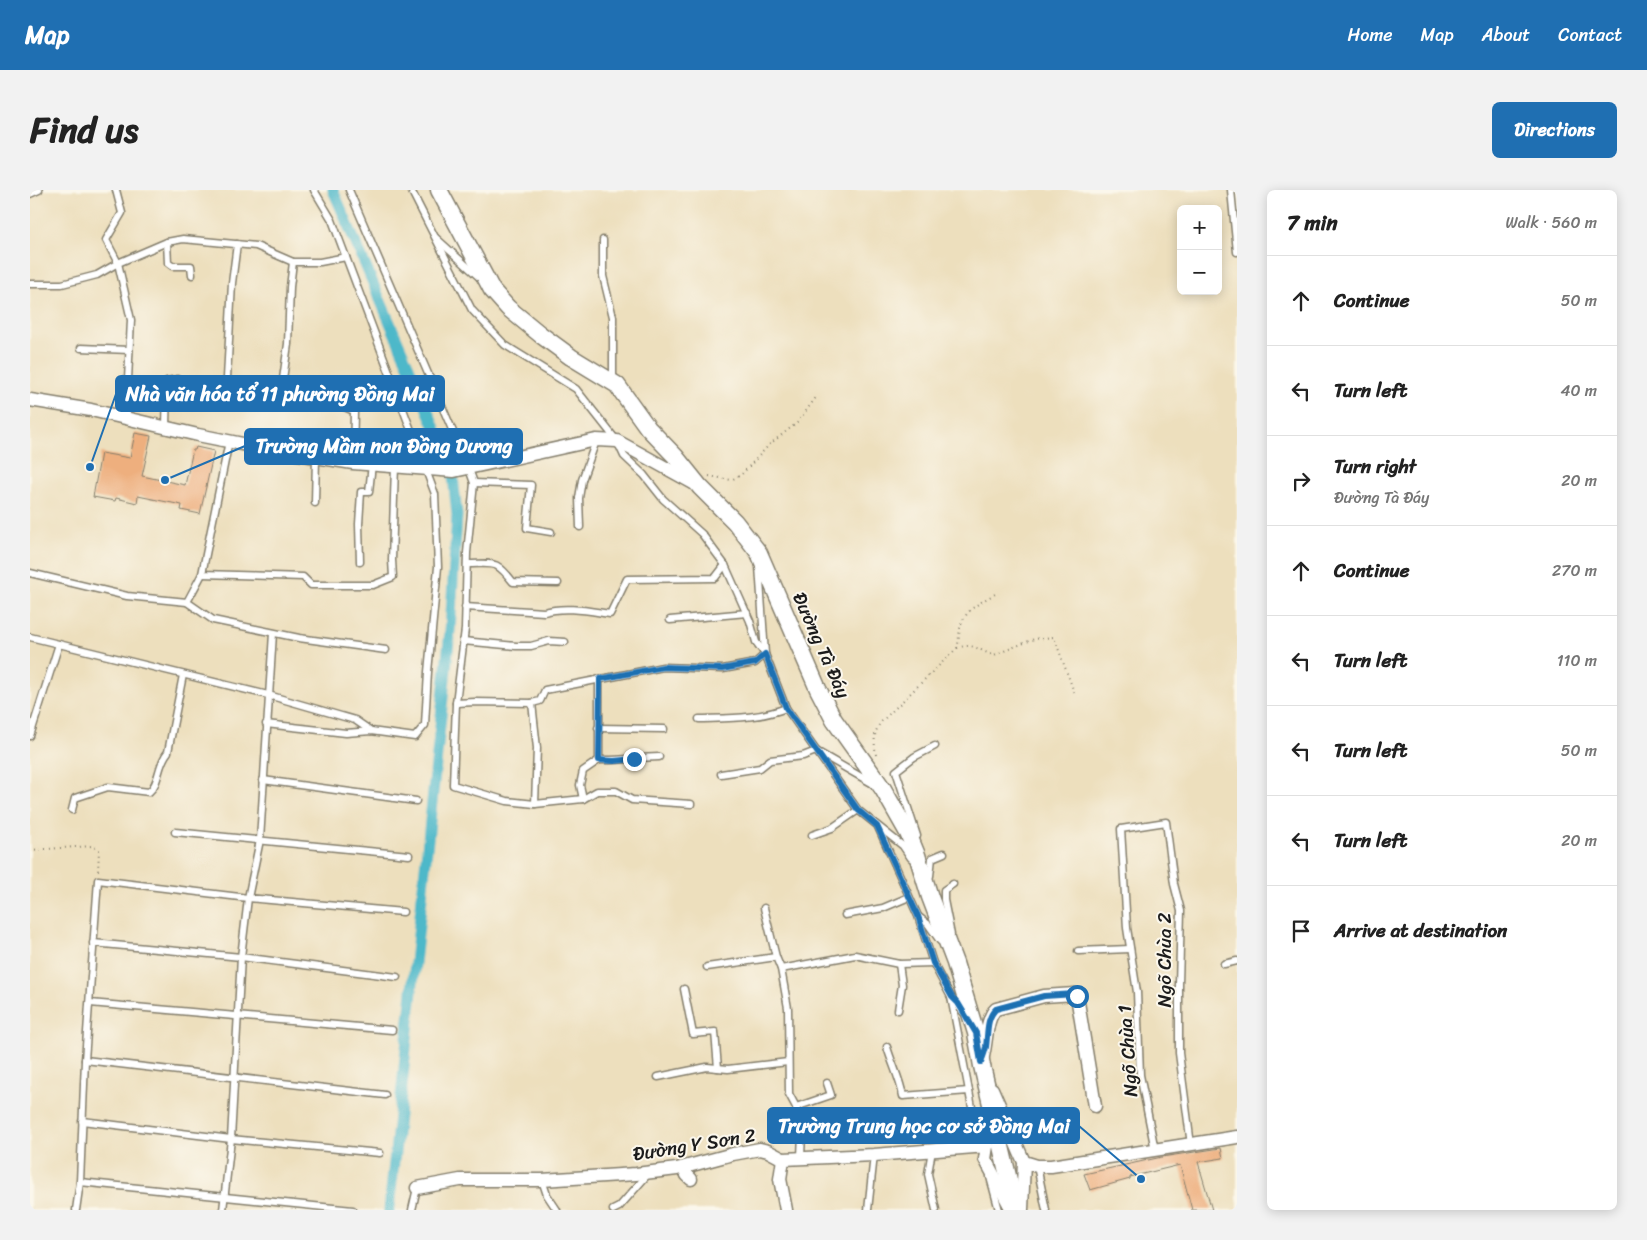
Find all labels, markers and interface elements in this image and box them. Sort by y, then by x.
text: Map [25,14,69,56]
text: Home [1348,19,1393,51]
text: Map [1421,19,1454,51]
text: About [1482,19,1530,51]
text: Contact [1558,19,1622,51]
text: Find us [30,99,138,161]
button: Directions [1492,102,1617,158]
text: 7 min [1287,204,1338,242]
map controls [1177,205,1222,295]
button: + [1177,205,1222,250]
text: Walk · 560 m [1506,208,1597,237]
button: − [1177,250,1222,295]
text: Continue [1334,284,1410,317]
text: 50 m [1561,286,1597,315]
icon: ahead [1287,287,1315,315]
text: Turn left [1334,374,1407,407]
callout: Nhà văn hóa tổ 11 phường Đồng Mai [116,376,444,411]
text: 40 m [1560,376,1597,405]
text: Nhà văn hóa tổ 11 phường Đồng Mai [125,377,436,412]
icon: left [1287,377,1315,405]
callout: Trường Mầm non Đồng Dương [245,429,522,464]
text: Trường Mầm non Đồng Dương [255,429,513,464]
text: Turn right [1334,450,1416,483]
text: 20 m [1561,466,1597,495]
icon: right [1287,467,1315,495]
text: Đường Tà Đáy [1334,483,1429,512]
text: Continue [1334,554,1410,587]
text: 270 m [1552,556,1597,585]
icon: ahead [1287,557,1315,585]
street label: Đường Tà Đáy [783,587,860,704]
text: Turn left [1334,644,1407,677]
text: 110 m [1557,646,1597,675]
icon: left [1287,647,1315,675]
text: Turn left [1334,734,1407,767]
text: 50 m [1561,736,1597,765]
icon: left [1287,737,1315,765]
route end [623,748,646,771]
text: Turn left [1334,824,1407,857]
text: 20 m [1561,826,1597,855]
icon: left [1287,827,1315,855]
street label: Ngõ Chùa 2 [1148,913,1181,1007]
text: Arrive at destination [1334,914,1507,947]
icon: arrive [1287,917,1315,945]
route start [1066,985,1089,1008]
street label: Ngõ Chùa 1 [1108,1004,1147,1098]
callout: Trường Trung học cơ sở Đồng Mai [768,1108,1079,1143]
text: Trường Trung học cơ sở Đồng Mai [778,1109,1071,1144]
street label: Đường Y Sơn 2 [630,1119,758,1170]

